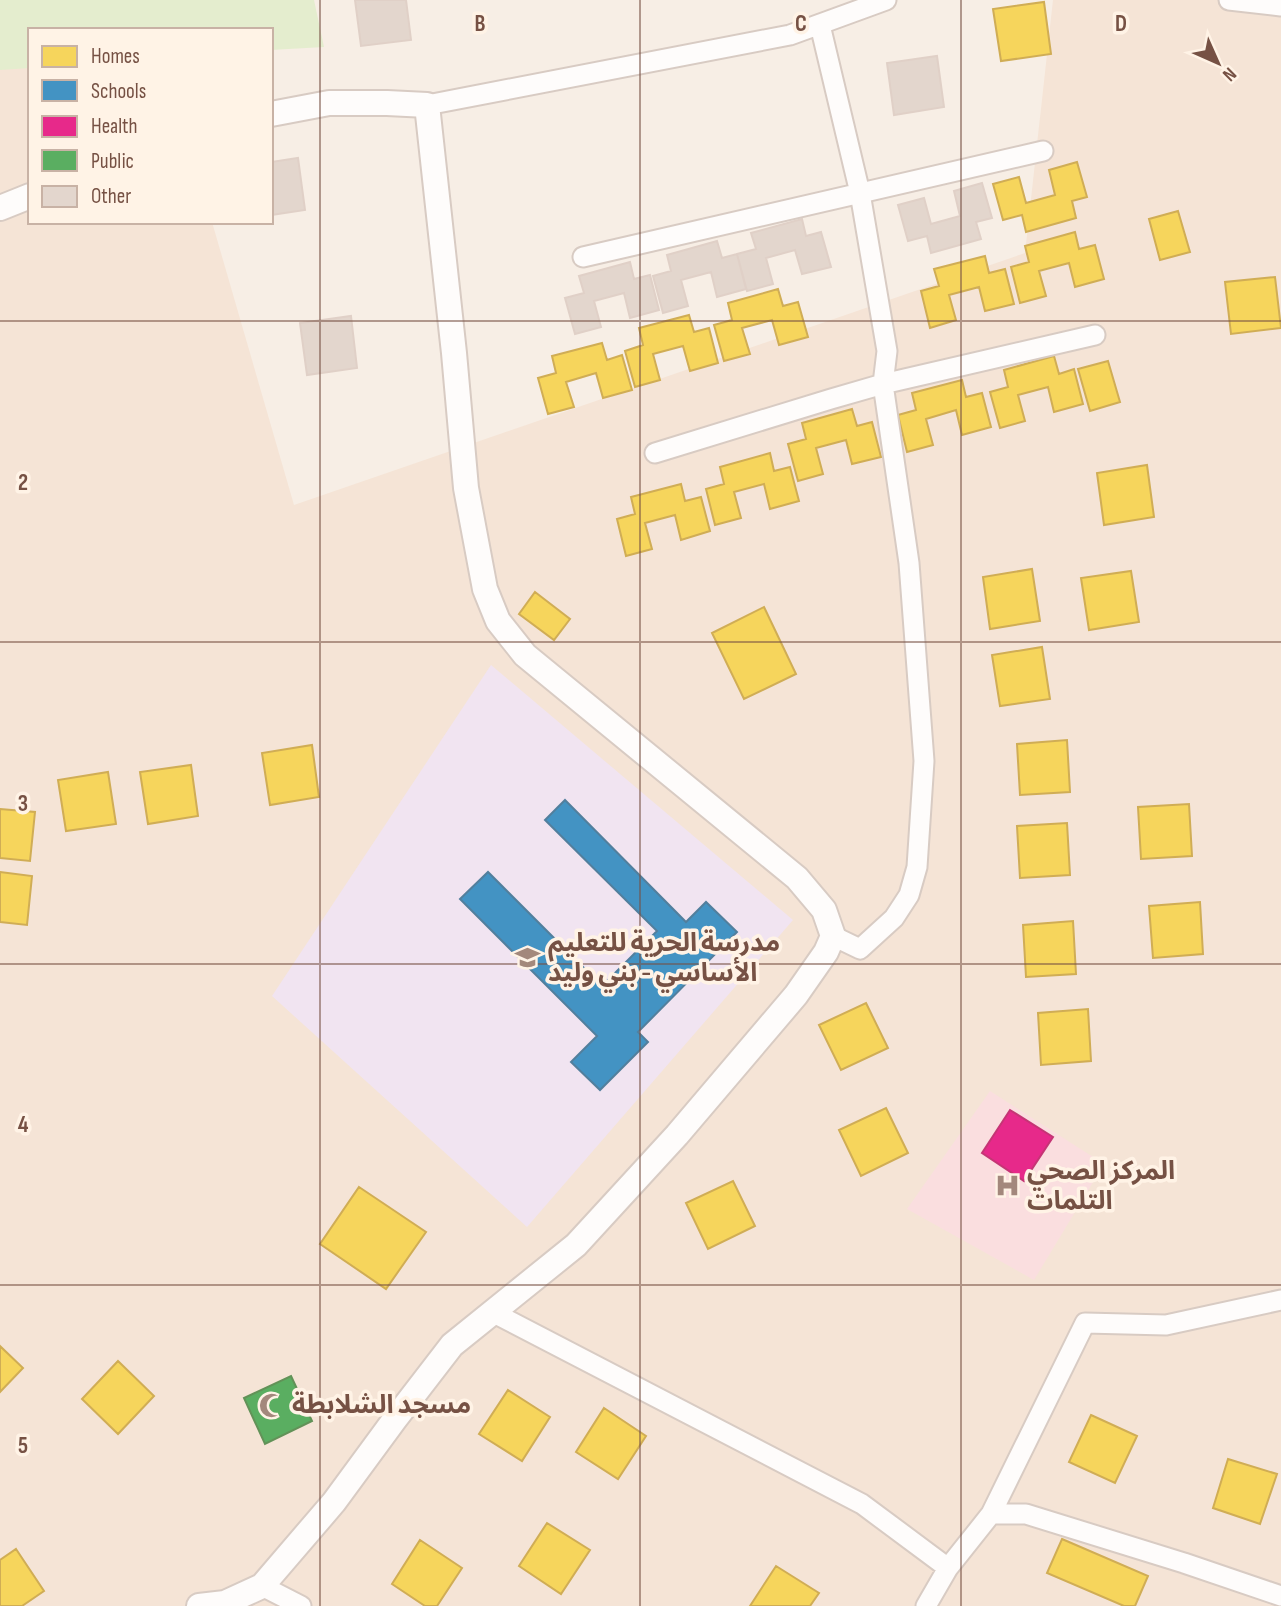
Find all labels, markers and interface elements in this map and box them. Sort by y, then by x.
text: B [475,10,486,38]
text: C [795,10,807,38]
text: D [1115,10,1127,38]
legend [28,28,273,224]
north arrow [1183,28,1253,98]
text: Homes [91,44,140,69]
text: N [1217,62,1241,86]
text: Schools [91,79,146,104]
text: Health [91,114,138,139]
text: Public [91,149,134,174]
text: Other [91,184,131,209]
text: 2 [18,469,28,497]
text: 3 [18,790,28,818]
place label: مدرسة الحرية للتعليم الأساسي - بني وليد [548,928,780,993]
school or university icon: مدرسة الحرية للتعليم الأساسي - بني وليد [514,944,542,972]
text: 4 [18,1111,29,1139]
place label: المركز الصحي التلمات [1027,1156,1175,1217]
hospital icon: المركز الصحي التلمات [993,1172,1021,1200]
place label: مسجد الشلابطة [292,1390,471,1421]
mosque icon: مسجد الشلابطة [258,1391,286,1419]
text: 5 [18,1432,28,1460]

